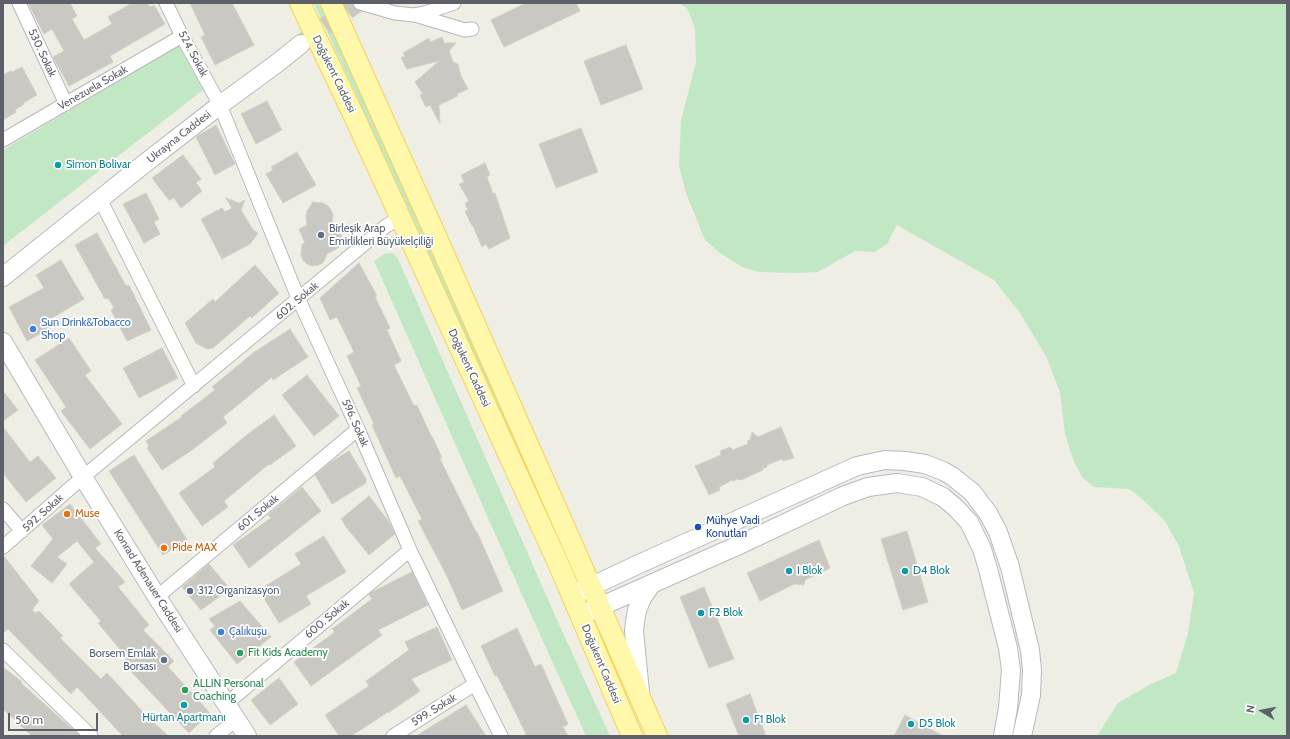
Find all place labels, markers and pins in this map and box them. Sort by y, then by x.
place label: Simon Bolivar [66,158,131,172]
marker: Simon Bolivar [53,160,63,170]
place label: Birleşik Arap Emirlikleri Büyükelçiliği [329,222,433,248]
marker: Birleşik Arap Emirlikleri Büyükelçiliği [316,230,326,240]
place label: Sun Drink&Tobacco Shop [41,316,131,342]
marker: Sun Drink&Tobacco Shop [28,324,38,334]
place label: Muse [75,507,100,521]
marker: Muse [62,509,72,519]
place label: Mühye Vadi Konutları [706,514,760,540]
marker: Mühye Vadi Konutları [693,522,703,532]
place label: Pide MAX [172,541,217,555]
marker: Pide MAX [159,543,169,553]
place label: I Blok [797,564,822,578]
place label: D4 Blok [913,564,950,578]
marker: I Blok [784,566,794,576]
marker: D4 Blok [900,566,910,576]
place label: 312 Organizasyon [198,584,279,598]
marker: 312 Organizasyon [185,586,195,596]
place label: F2 Blok [709,606,743,620]
marker: F2 Blok [696,608,706,618]
place label: Çalıkuşu [229,625,267,639]
marker: Çalıkuşu [216,627,226,637]
place label: Fit Kids Academy [248,646,328,660]
place label: Borsem Emlak Borsası [89,647,156,673]
marker: Fit Kids Academy [235,648,245,658]
marker: Borsem Emlak Borsası [159,655,169,665]
place label: ALLIN Personal Coaching [193,677,264,703]
marker: ALLIN Personal Coaching [180,685,190,695]
marker: Hürtan Apartmanı [179,700,189,710]
place label: Hürtan Apartmanı [142,711,226,725]
place label: F1 Blok [754,713,786,727]
marker: F1 Blok [741,715,751,725]
place label: D5 Blok [919,717,955,731]
marker: D5 Blok [906,719,916,729]

